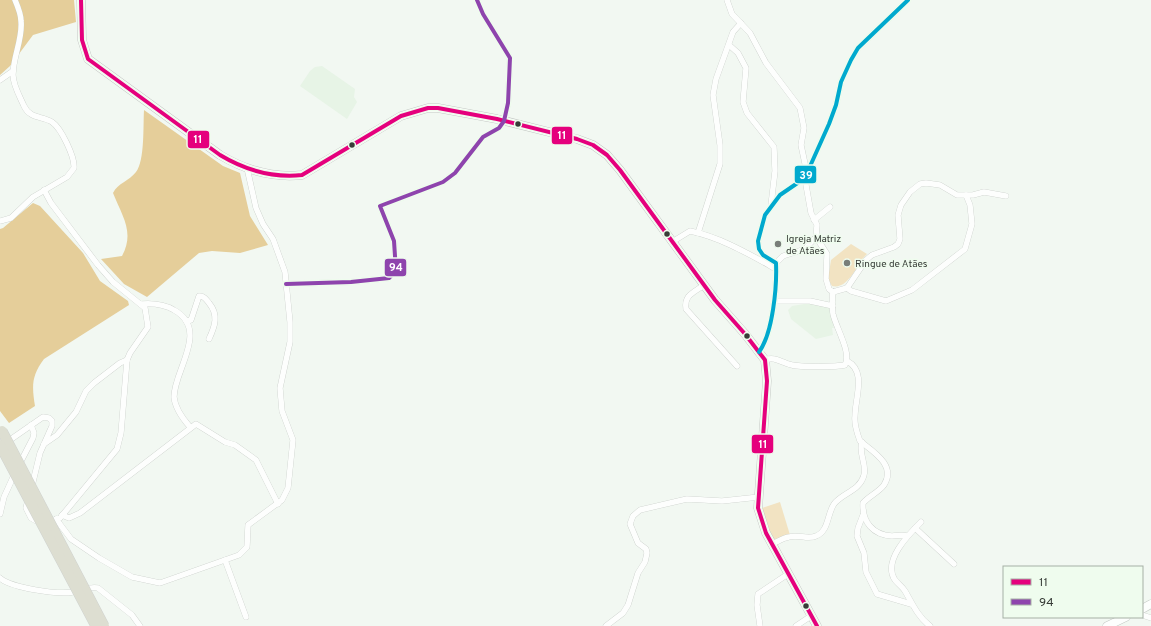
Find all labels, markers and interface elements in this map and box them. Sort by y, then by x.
unlabelled marker [513,119,523,129]
line badge: 11 [551,126,573,145]
text: 11 [558,129,566,143]
line badge: 11 [187,130,210,149]
text: 11 [194,133,202,147]
unlabelled marker [347,140,357,150]
line badge: 39 [794,165,817,184]
text: 39 [799,169,813,183]
unlabelled marker [662,229,672,239]
place label: Igreja Matriz de Atães [786,233,841,258]
marker: Igreja Matriz de Atães [773,239,783,249]
line badge: 94 [384,258,407,277]
marker: Ringue de Atães [842,258,852,268]
place label: Ringue de Atães [855,258,928,271]
text: 94 [389,261,403,275]
unlabelled marker [742,331,752,341]
line badge: 11 [751,434,774,454]
text: 11 [759,438,767,452]
legend [1003,566,1143,618]
text: 11 [1039,575,1048,591]
text: 94 [1039,595,1054,611]
unlabelled marker [801,601,811,611]

